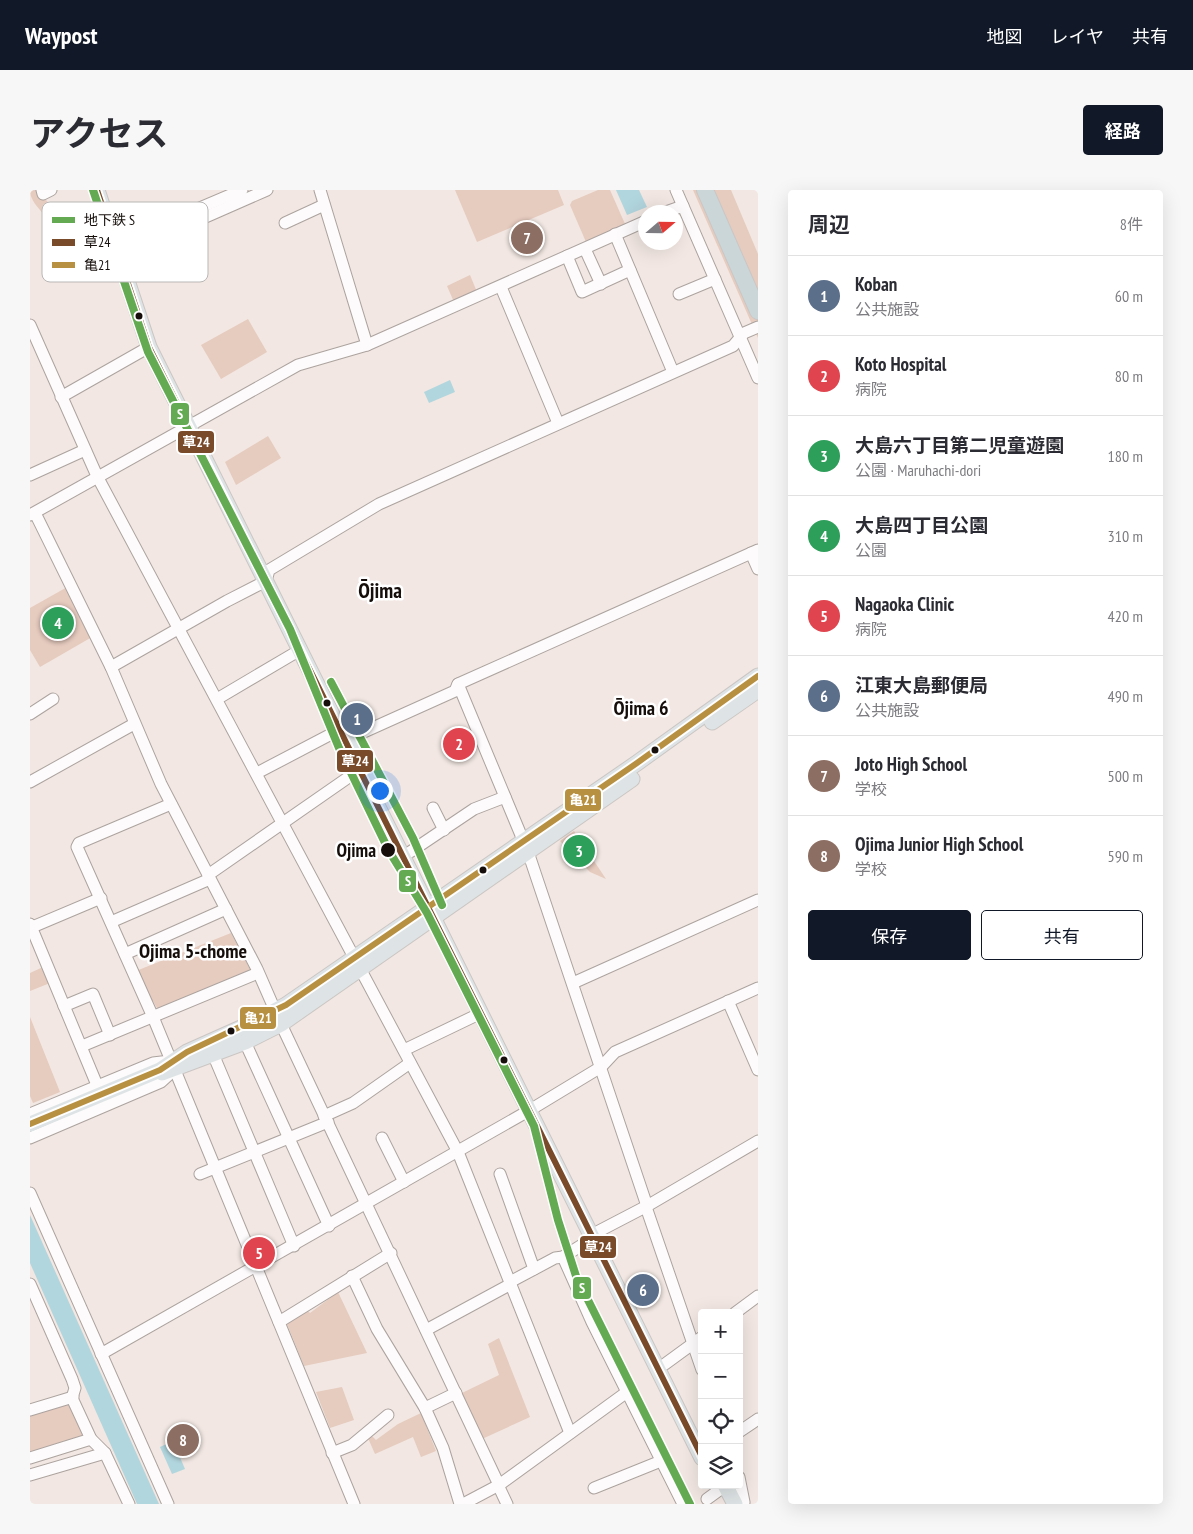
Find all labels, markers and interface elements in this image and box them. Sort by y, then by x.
text: Waypost [25,20,98,51]
text: 地図 [987,25,1023,48]
text: レイヤ [1051,25,1104,48]
text: 共有 [1132,25,1168,48]
button: 経路 [1083,105,1163,155]
text: アクセス [30,110,168,156]
legend [42,202,208,282]
north arrow [638,205,683,250]
text: 地下鉄 S [84,211,135,229]
text: 周辺 [808,211,850,238]
text: 8件 [1120,214,1143,234]
pin: 7 [511,219,543,257]
text: 草24 [84,233,111,251]
text: 亀21 [84,256,111,274]
text: Koban [855,272,897,296]
text: 1 [820,286,828,306]
text: 60 m [1115,286,1143,306]
text: 公共施設 [855,299,919,319]
unlabelled marker [134,311,144,321]
text: Koto Hospital [855,352,946,376]
text: 2 [820,366,828,386]
text: 80 m [1115,366,1143,386]
text: 病院 [855,379,887,399]
line badge: S [170,402,190,426]
text: S [177,405,183,423]
line badge: 草24 [177,430,215,454]
text: 草24 [182,433,210,451]
text: 大島六丁目第二児童遊園 [855,433,1064,457]
text: 3 [820,446,828,466]
text: 180 m [1108,446,1143,466]
text: 公園 · Maruhachi-dori [855,460,981,480]
text: 大島四丁目公園 [855,513,988,537]
text: 4 [820,526,828,546]
text: 310 m [1108,526,1143,546]
text: 公園 [855,540,887,560]
district label: Ōjima [358,577,402,604]
text: Nagaoka Clinic [855,592,954,616]
pin: 4 [42,604,74,642]
text: 5 [820,606,828,626]
text: 420 m [1108,606,1143,626]
text: 病院 [855,619,887,639]
text: 江東大島郵便局 [855,673,988,697]
text: 6 [820,686,828,706]
text: 490 m [1108,686,1143,706]
district label: Ōjima 6 [613,695,669,721]
unlabelled marker [322,698,332,708]
pin: 1 [341,700,373,738]
text: 公共施設 [855,700,919,720]
pin: 2 [443,725,475,763]
unlabelled marker [650,745,660,755]
line badge: 草24 [336,749,374,773]
text: 草24 [341,752,369,770]
text: Joto High School [855,752,967,776]
text: 7 [820,766,828,786]
text: 500 m [1108,766,1143,786]
your location [367,778,393,804]
text: 学校 [855,779,887,799]
line badge: 亀21 [564,788,602,812]
text: 亀21 [569,791,597,809]
pin: 3 [563,832,595,870]
text: Ojima Junior High School [855,832,1023,856]
place label: Ojima [336,838,376,862]
marker: Ojima [379,841,397,859]
text: 8 [820,846,828,866]
text: 590 m [1108,846,1143,866]
text: 学校 [855,859,887,879]
unlabelled marker [478,865,488,875]
line badge: S [398,869,417,893]
text: S [405,872,411,890]
button: 保存 [808,910,971,960]
button: 共有 [981,910,1143,960]
district label: Ojima 5-chome [139,938,247,964]
line badge: 亀21 [239,1006,277,1030]
text: 亀21 [244,1009,272,1027]
unlabelled marker [226,1026,236,1036]
unlabelled marker [499,1055,509,1065]
pin: 5 [243,1234,275,1272]
line badge: 草24 [579,1235,617,1259]
text: 草24 [584,1238,612,1256]
pin: 6 [627,1271,659,1309]
line badge: S [572,1276,592,1300]
text: S [579,1279,585,1297]
map controls [698,1309,743,1489]
button: + [698,1309,743,1354]
button: − [698,1354,743,1399]
button: locate [698,1399,743,1444]
pin: 8 [167,1421,199,1459]
button: layers [698,1444,743,1489]

